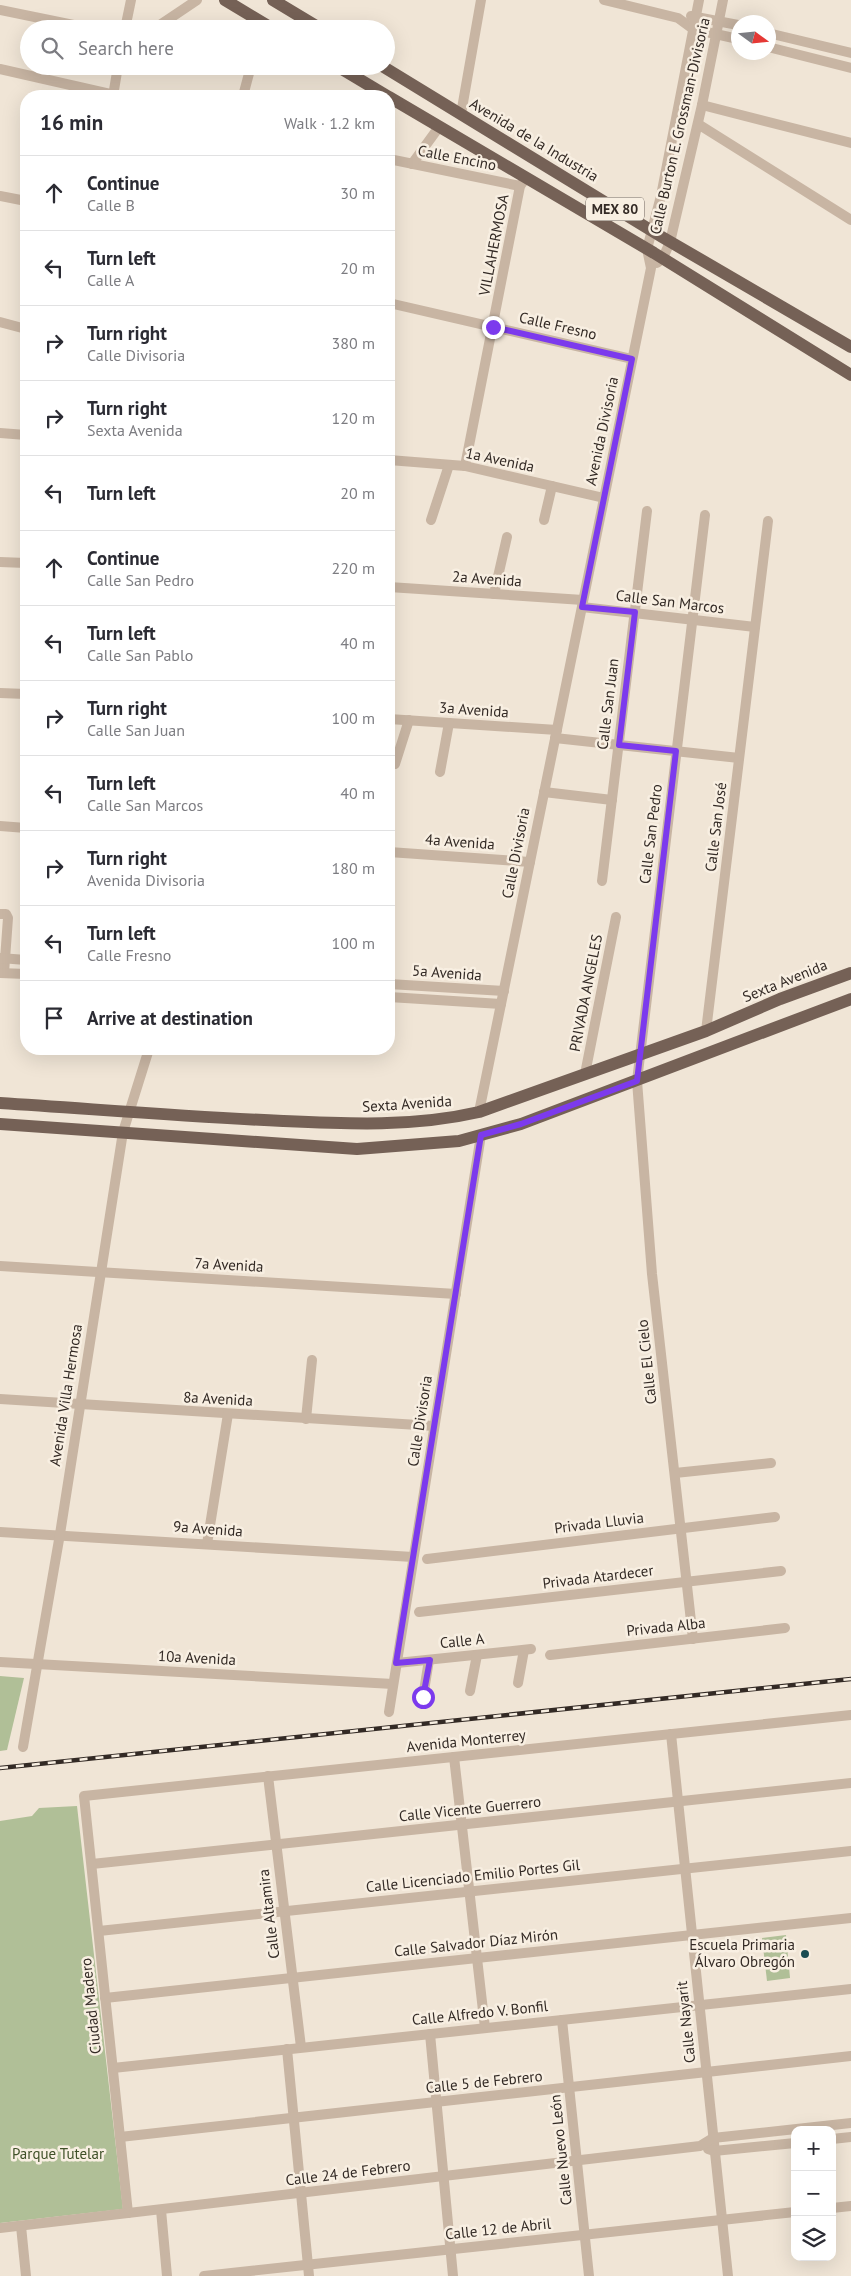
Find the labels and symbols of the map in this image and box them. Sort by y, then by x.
north arrow [731,15,776,60]
street label: Calle Burton E. Grossman-Divisoria [645,16,714,236]
street label: Avenida de la Industria [466,94,602,186]
street label: Calle Encino [416,141,498,174]
street label: VILLAHERMOSA [474,192,513,298]
road number: MEX 80 [586,198,644,220]
street label: Calle Fresno [517,307,599,344]
route end [482,316,505,339]
street label: Avenida Divisoria [581,375,622,487]
street label: 1a Avenida [464,443,536,476]
street label: 2a Avenida [452,567,523,590]
street label: Calle San Marcos [615,585,725,618]
street label: Calle San Juan [592,657,623,751]
street label: 3a Avenida [439,698,510,721]
street label: Calle San José [701,781,730,873]
street label: Calle San Pedro [635,783,666,885]
street label: Calle Divisoria [497,806,534,900]
street label: 4a Avenida [425,830,496,853]
street label: PRIVADA ANGELES [565,933,606,1053]
street label: Sexta Avenida [740,955,830,1006]
street label: 5a Avenida [412,961,483,984]
street label: Sexta Avenida [362,1091,452,1116]
street label: 7a Avenida [194,1253,264,1276]
street label: Calle El Cielo [633,1319,660,1405]
street label: Avenida Villa Hermosa [45,1322,86,1467]
street label: Calle Divisoria [403,1374,436,1468]
street label: 8a Avenida [183,1387,253,1410]
street label: Privada Lluvia [553,1508,645,1537]
street label: 9a Avenida [173,1517,244,1540]
street label: Privada Atardecer [541,1560,654,1593]
street label: Privada Alba [625,1613,706,1640]
street label: Calle A [439,1629,485,1652]
street label: 10a Avenida [158,1646,236,1669]
route start [412,1686,435,1709]
street label: Avenida Monterrey [405,1725,527,1756]
street label: Calle Vicente Guerrero [398,1792,542,1825]
street label: Calle Licenciado Emilio Portes Gil [365,1855,581,1896]
street label: Calle Altamira [254,1868,283,1960]
street label: Calle Salvador Díaz Mirón [393,1924,559,1961]
place label: Escuela Primaria Álvaro Obregón [689,1935,795,1971]
marker: Escuela Primaria Álvaro Obregón [799,1948,811,1960]
street label: Ciudad Madero [76,1957,105,2055]
street label: Calle Nayarit [672,1980,699,2064]
street label: Calle Alfredo V. Bonfil [411,1996,549,2029]
street label: Calle 5 de Febrero [425,2066,543,2097]
street label: Calle Nuevo León [545,2094,576,2206]
park label: Parque Tutelar [12,2144,104,2163]
street label: Calle 24 de Febrero [284,2155,411,2190]
street label: Calle 12 de Abril [444,2213,552,2243]

